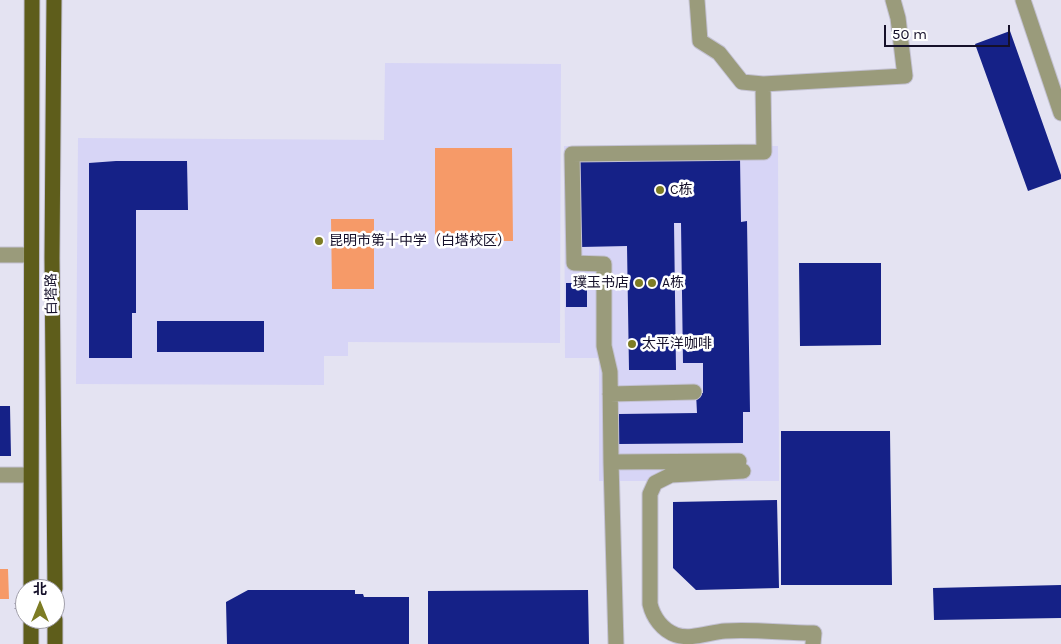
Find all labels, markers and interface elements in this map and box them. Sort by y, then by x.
scale bar [886,15,1012,47]
text: 50 m [892,25,927,43]
place label: C栋 [670,182,693,198]
marker: C栋 [654,184,666,196]
place label: 昆明市第十中学（白塔校区） [329,233,511,249]
marker: 昆明市第十中学（白塔校区） [313,235,325,247]
street label: 白塔路 [43,273,61,315]
place label: 璞玉书店 [573,275,629,291]
place label: A栋 [662,275,684,291]
marker: 璞玉书店 [633,277,645,289]
marker: A栋 [646,277,658,289]
place label: 太平洋咖啡 [642,336,712,352]
marker: 太平洋咖啡 [626,338,638,350]
north arrow [15,579,65,629]
text: 北 [33,581,47,598]

